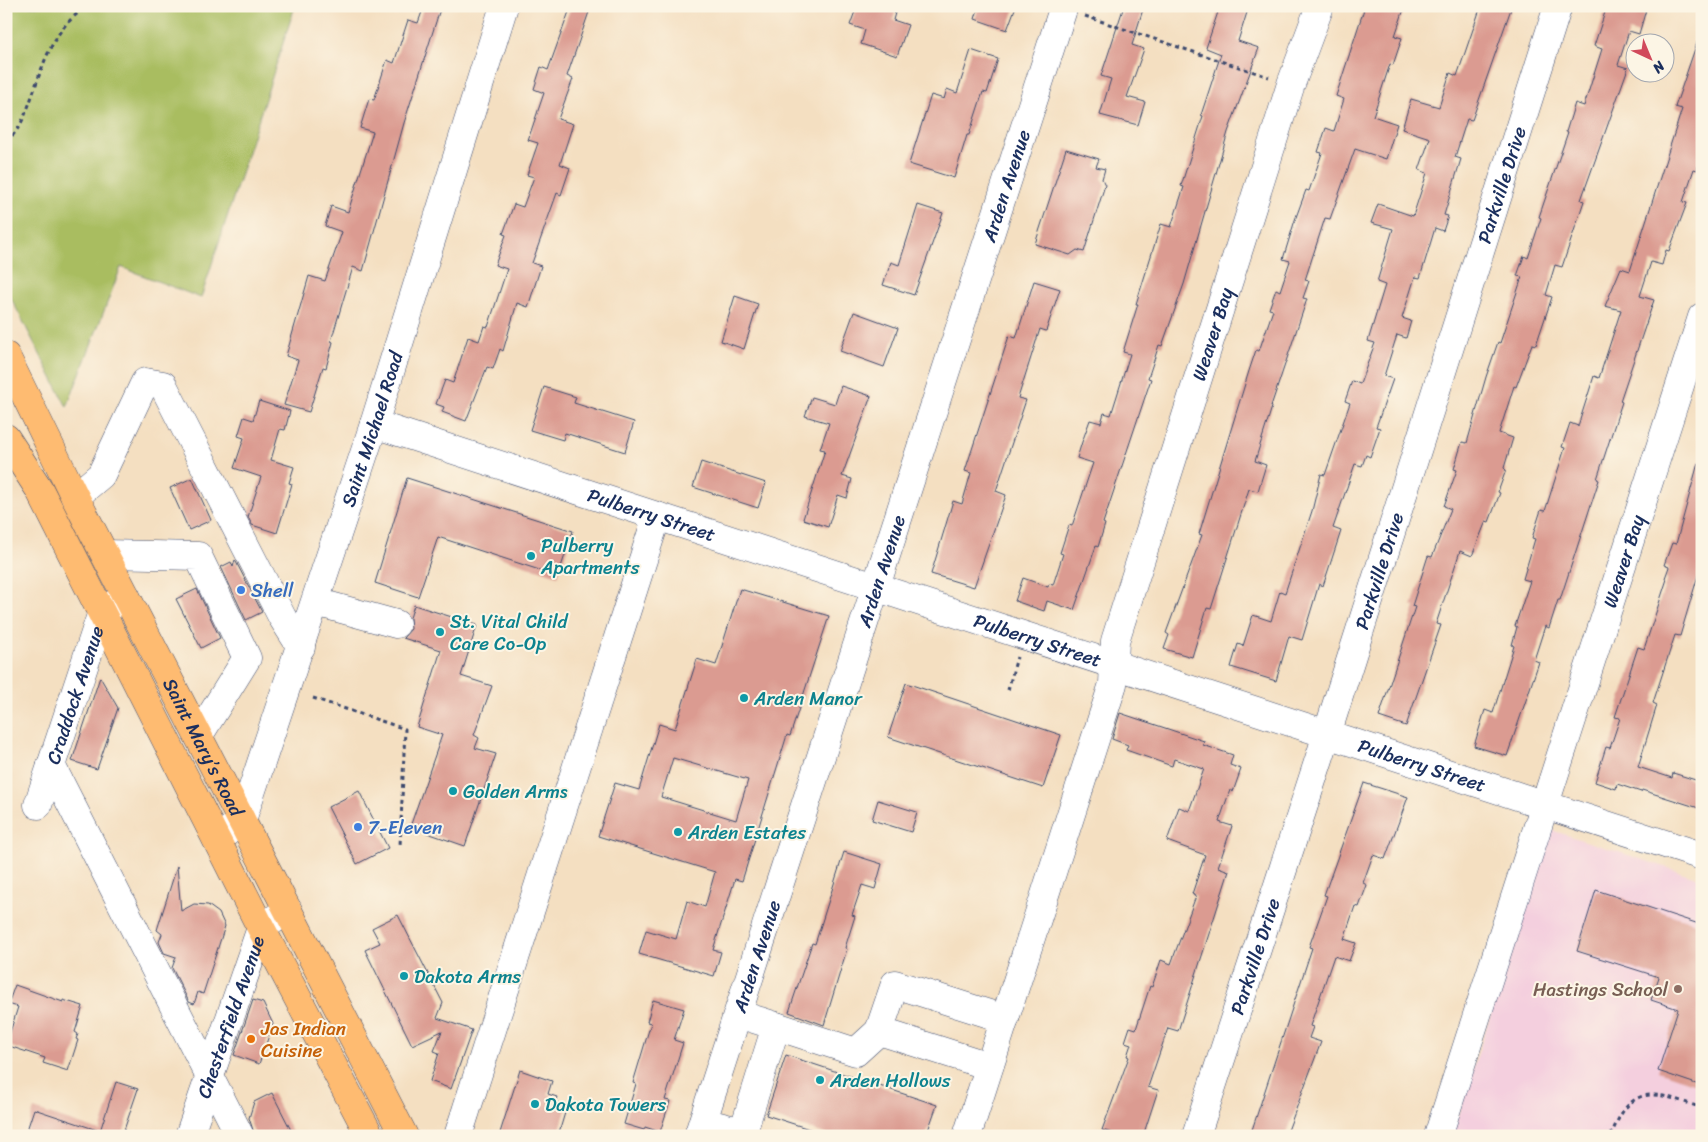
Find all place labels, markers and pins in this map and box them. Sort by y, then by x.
place label: Pulberry Apartments [540,529,640,584]
marker: Pulberry Apartments [525,550,537,562]
place label: Shell [251,574,294,607]
marker: Shell [235,584,247,596]
place label: St. Vital Child Care Co-Op [450,605,570,660]
marker: St. Vital Child Care Co-Op [434,626,446,638]
place label: Arden Manor [753,682,863,715]
marker: Arden Manor [738,692,750,704]
place label: Golden Arms [463,775,568,808]
marker: Golden Arms [447,785,459,797]
place label: 7-Eleven [368,811,442,844]
place label: Arden Estates [687,816,806,849]
marker: 7-Eleven [352,821,364,833]
marker: Arden Estates [672,826,684,838]
place label: Dakota Arms [414,960,521,993]
marker: Dakota Arms [398,970,410,982]
place label: Hastings School [1533,973,1669,1006]
marker: Hastings School [1672,983,1684,995]
place label: Jas Indian Cuisine [260,1012,346,1067]
marker: Jas Indian Cuisine [245,1033,257,1045]
place label: Arden Hollows [829,1064,951,1097]
marker: Arden Hollows [814,1074,826,1086]
place label: Dakota Towers [545,1088,667,1121]
marker: Dakota Towers [529,1098,541,1110]

